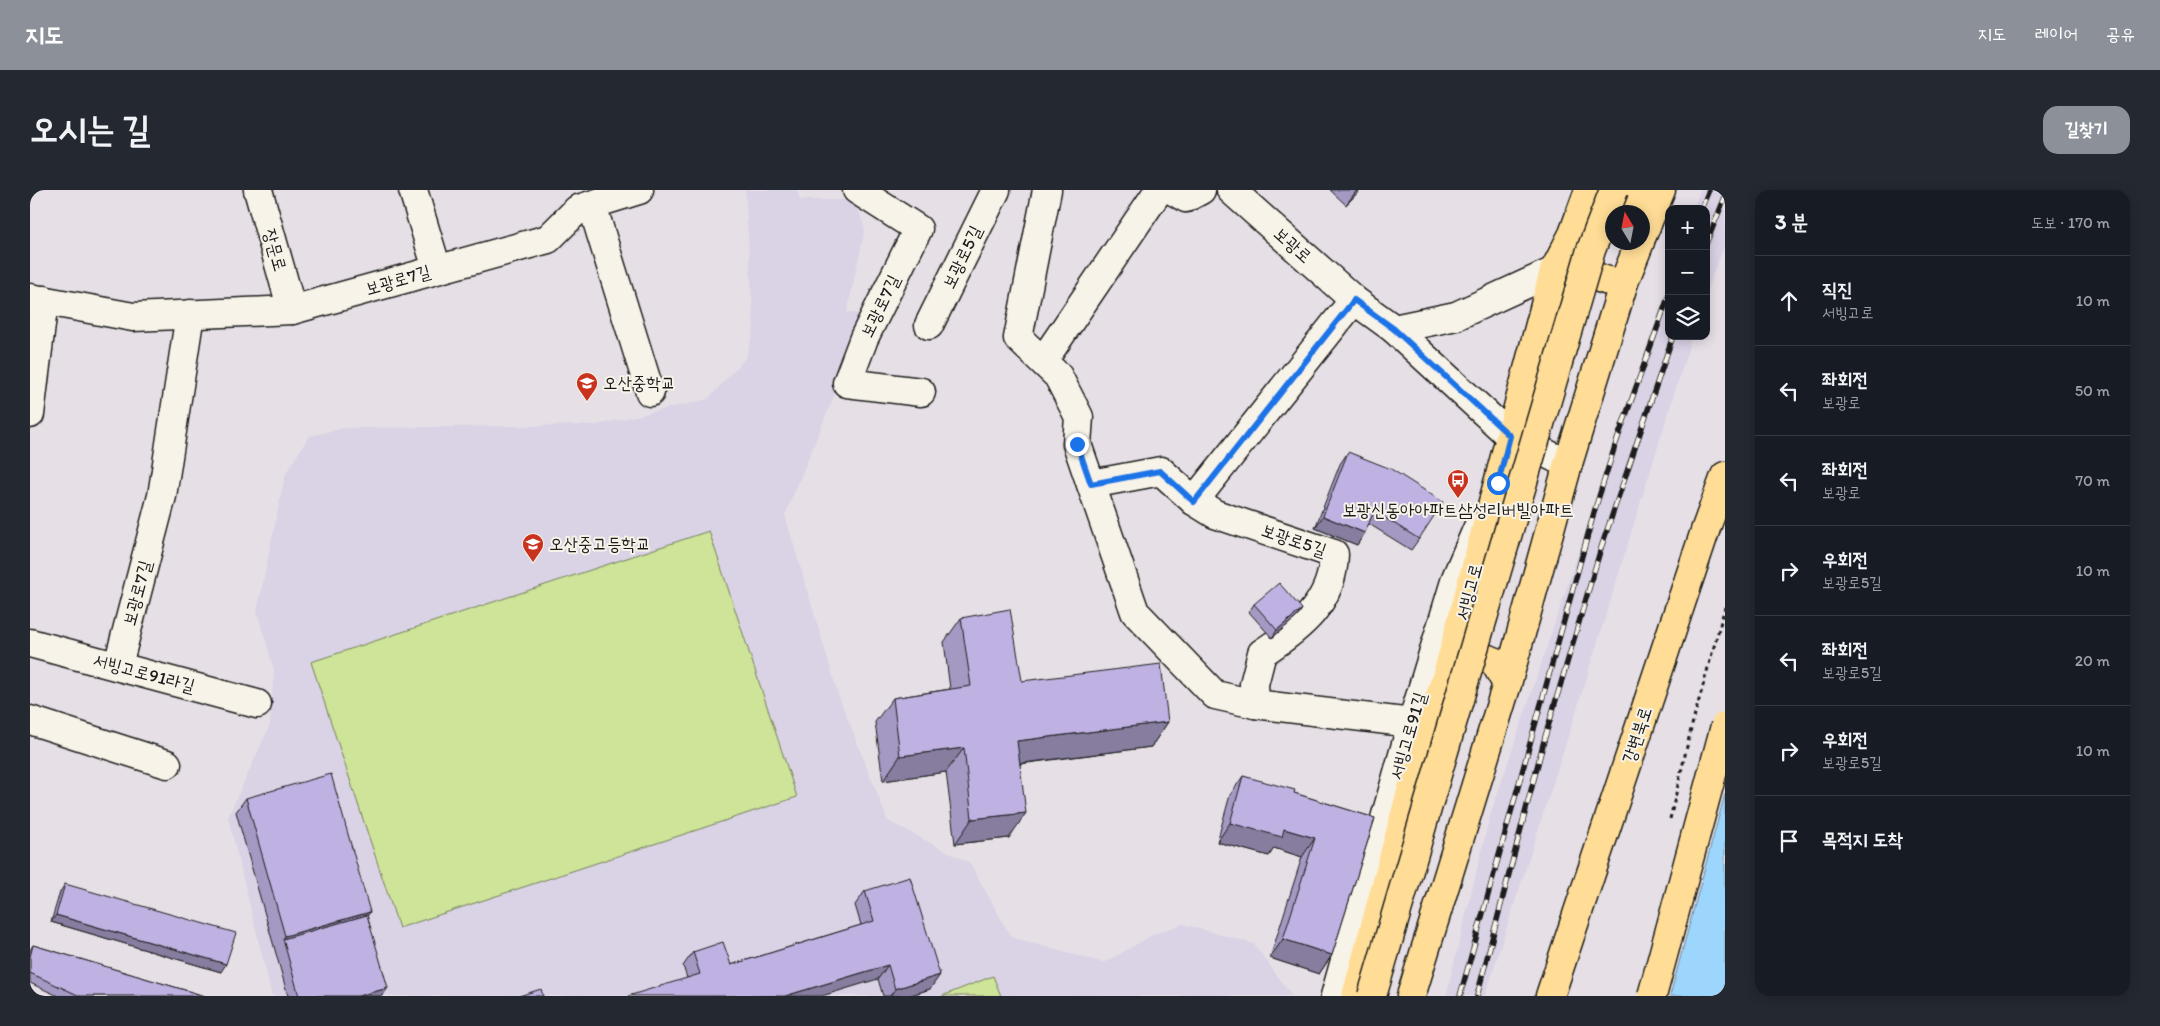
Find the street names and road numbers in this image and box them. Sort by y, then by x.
street label: 보광로5길 [937,221,987,292]
street label: 보광로 [1269,222,1317,268]
street label: 장문로 [258,226,292,274]
street label: 보광로7길 [363,260,434,300]
street label: 보광로7길 [855,271,905,341]
street label: 보광로5길 [1259,519,1330,562]
street label: 보광로7길 [118,557,156,628]
street label: 서빙고로 [1451,561,1487,623]
street label: 서빙고로91라길 [91,649,198,697]
street label: 서빙고로91길 [1385,689,1431,782]
street label: 강변북로 [1618,704,1656,766]

